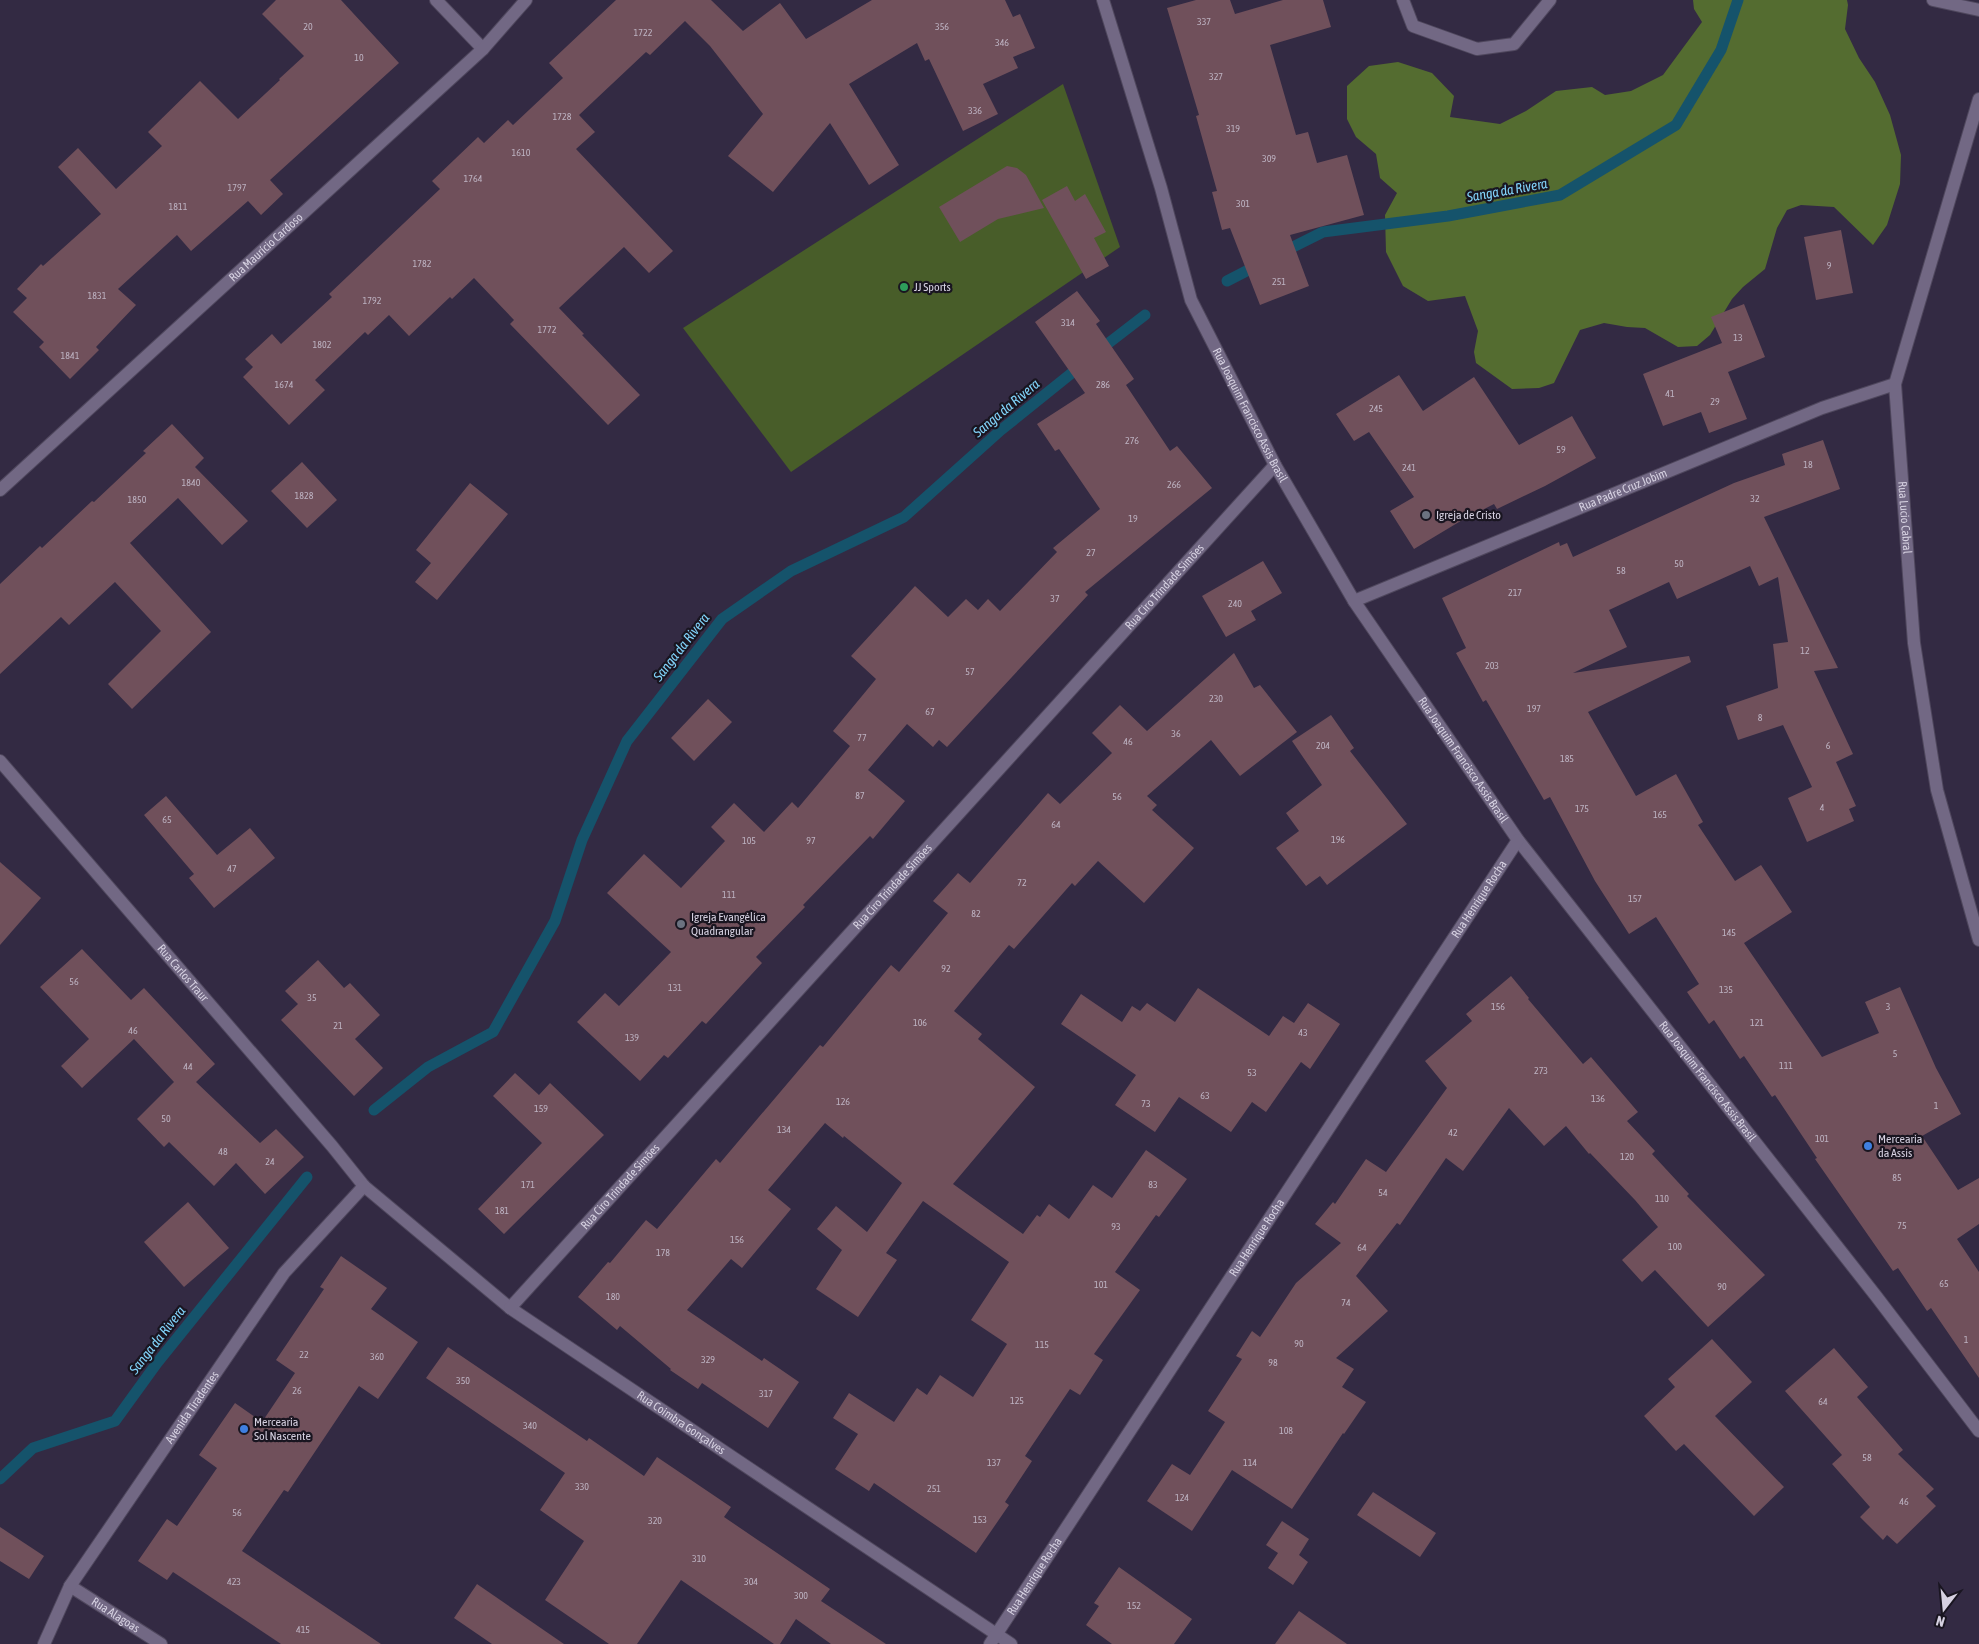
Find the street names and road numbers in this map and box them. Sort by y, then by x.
street label: Rua Maurício Cardoso [226,210,306,284]
street label: Rua Joaquim Francisco Assis Brasil [1210,346,1291,485]
street label: Rua Padre Cruz Jobim [1577,466,1669,514]
street label: Rua Lucio Cabral [1895,481,1914,555]
street label: Rua Ciro Trindade Simões [1122,541,1207,632]
street label: Rua Joaquim Francisco Assis Brasil [1415,695,1512,826]
street label: Rua Ciro Trindade Simões [850,841,935,932]
street label: Rua Henrique Rocha [1449,858,1510,941]
street label: Rua Carlos Traur [154,942,212,1005]
street label: Rua Joaquim Francisco Assis Brasil [1656,1019,1760,1145]
street label: Rua Ciro Trindade Simões [578,1141,663,1232]
street label: Rua Henrique Rocha [1226,1196,1287,1279]
street label: Avenida Tiradentes [163,1369,222,1446]
street label: Rua Coimbra Gonçalves [634,1388,728,1457]
street label: Rua Henrique Rocha [1004,1535,1065,1618]
street label: Rua Alagoas [89,1595,142,1635]

